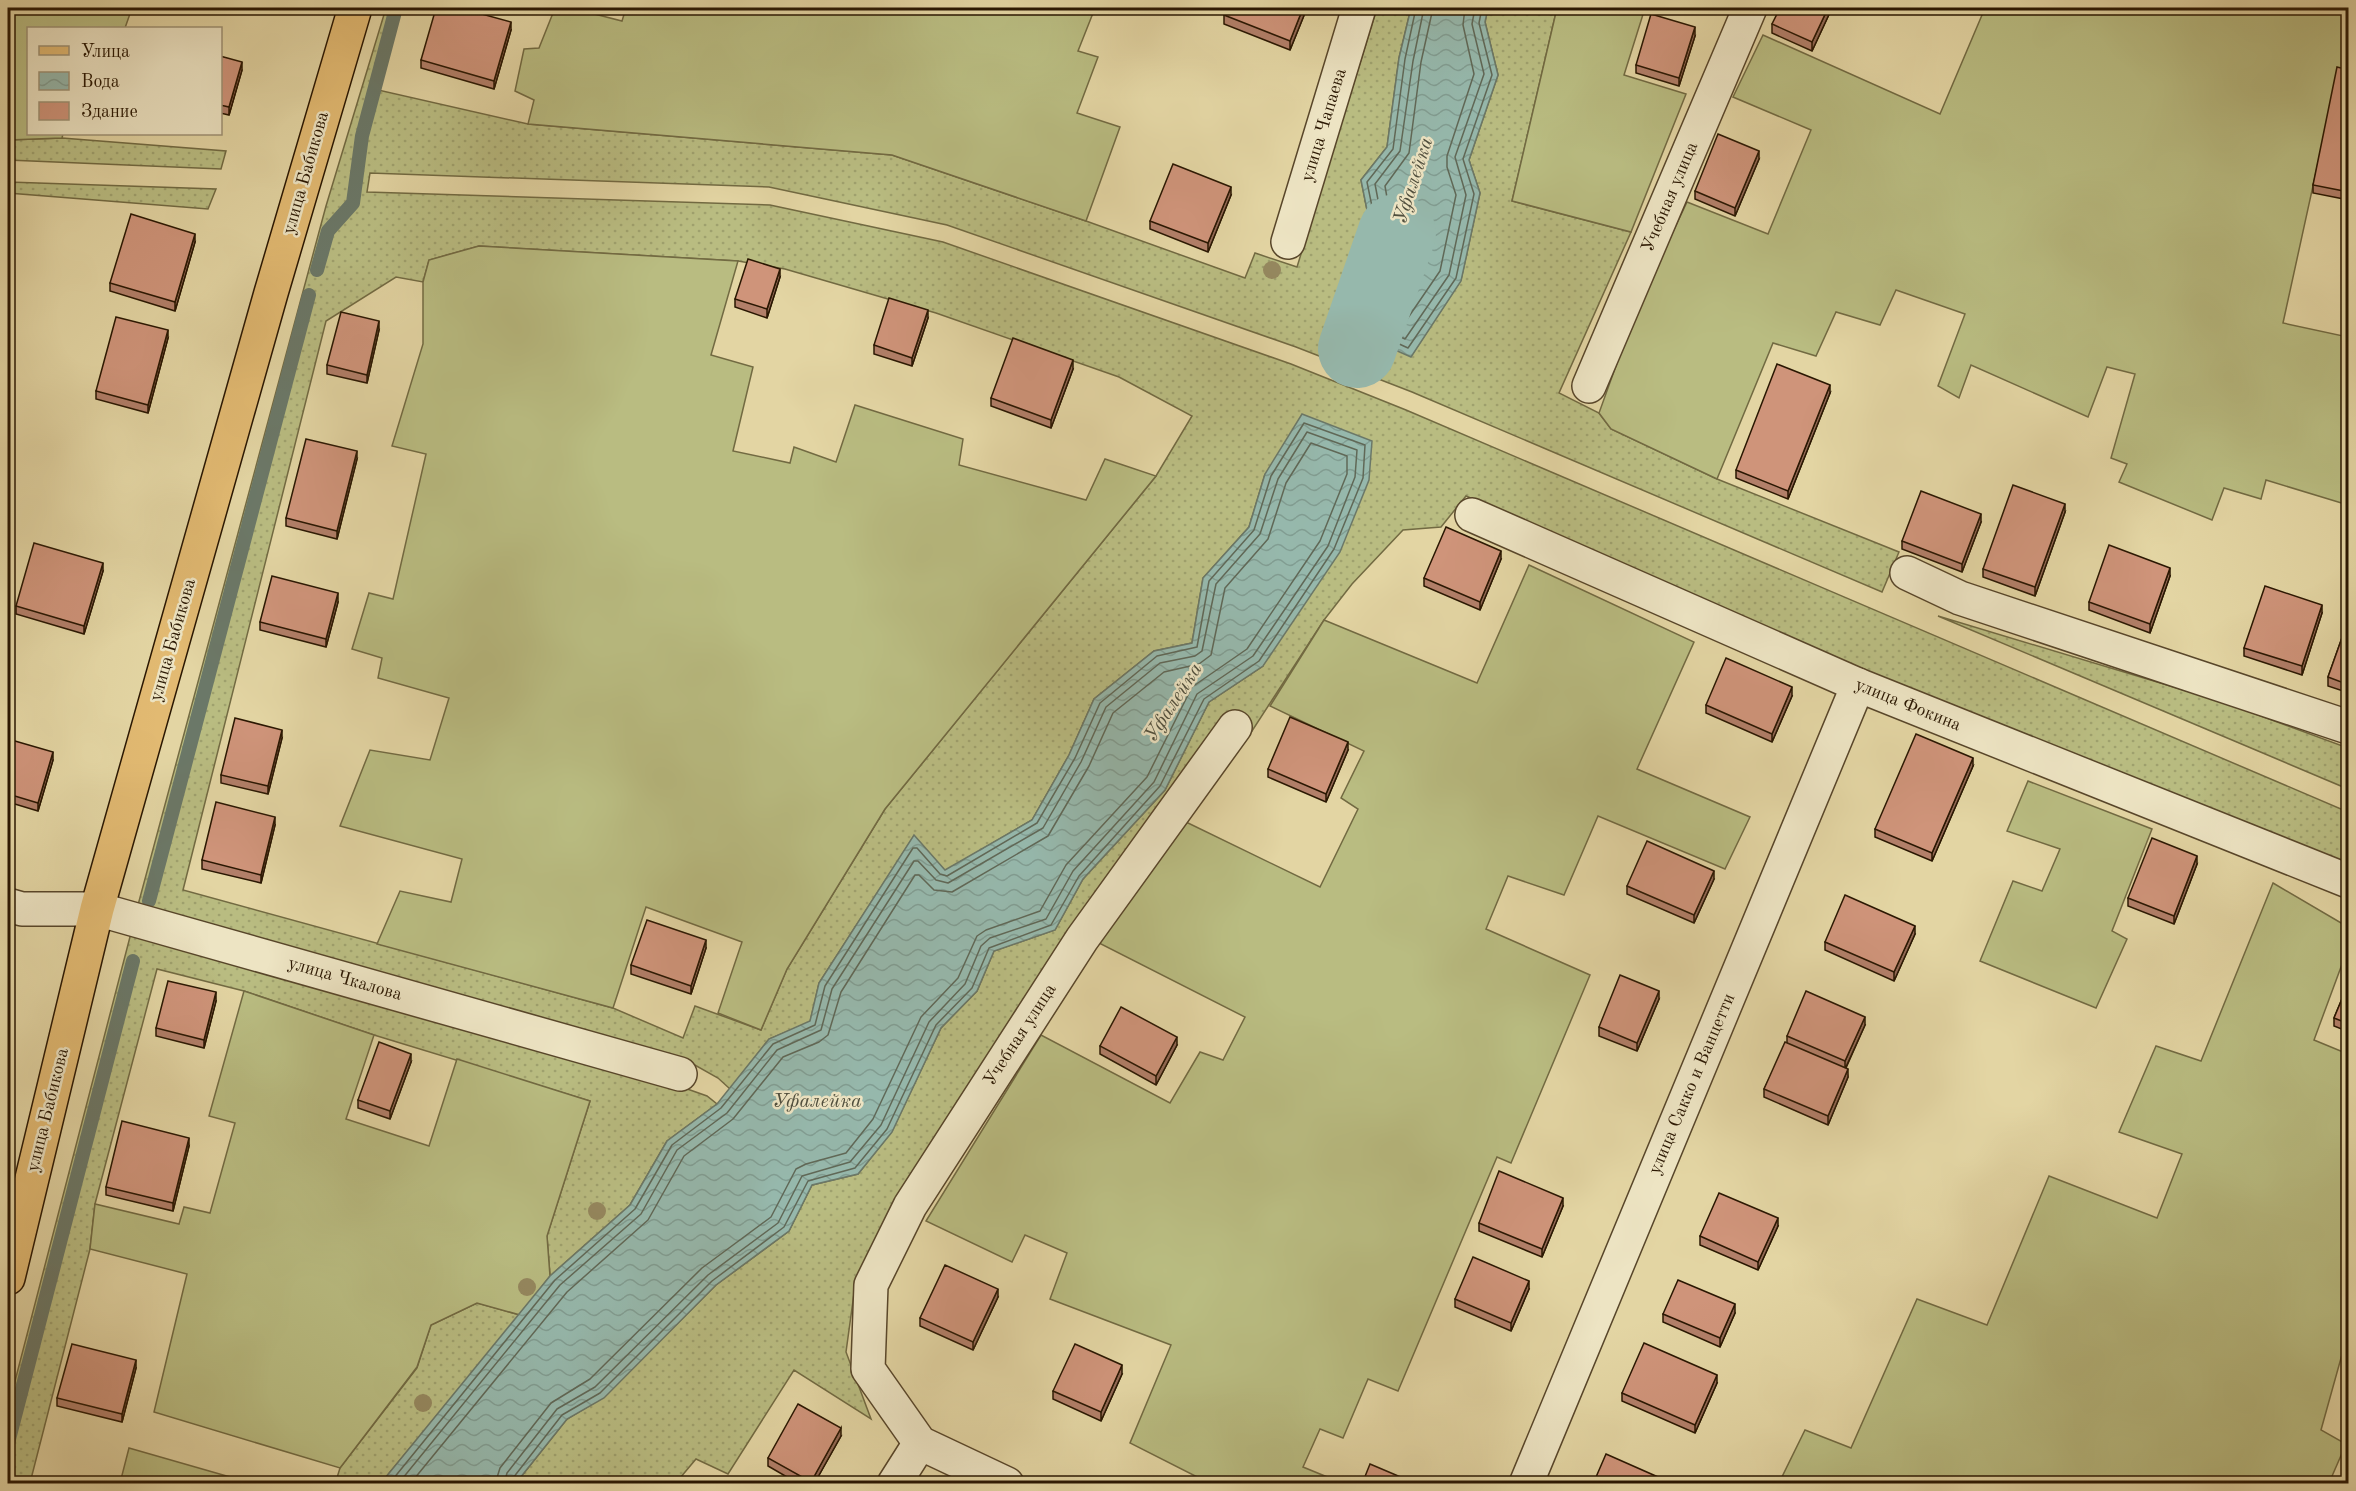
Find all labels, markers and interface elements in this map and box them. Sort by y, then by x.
legend [27,27,222,135]
text: Улица [81,43,130,61]
street label: улица Чапаева [1298,66,1350,184]
text: Вода [81,73,120,91]
text: Здание [81,103,138,121]
street label: улица Бабикова [280,109,332,236]
water label: Уфалейка [1391,135,1437,227]
street label: Учебная улица [1639,139,1701,255]
street label: улица Бабикова [147,576,199,703]
water label: Уфалейка [1141,660,1207,746]
street label: улица Фокина [1852,676,1964,734]
street label: улица Чкалова [286,954,404,1004]
street label: Учебная улица [980,981,1060,1089]
street label: улица Сакко и Ванцетти [1646,991,1738,1177]
street label: улица Бабикова [24,1046,72,1174]
water label: Уфалейка [772,1092,862,1112]

